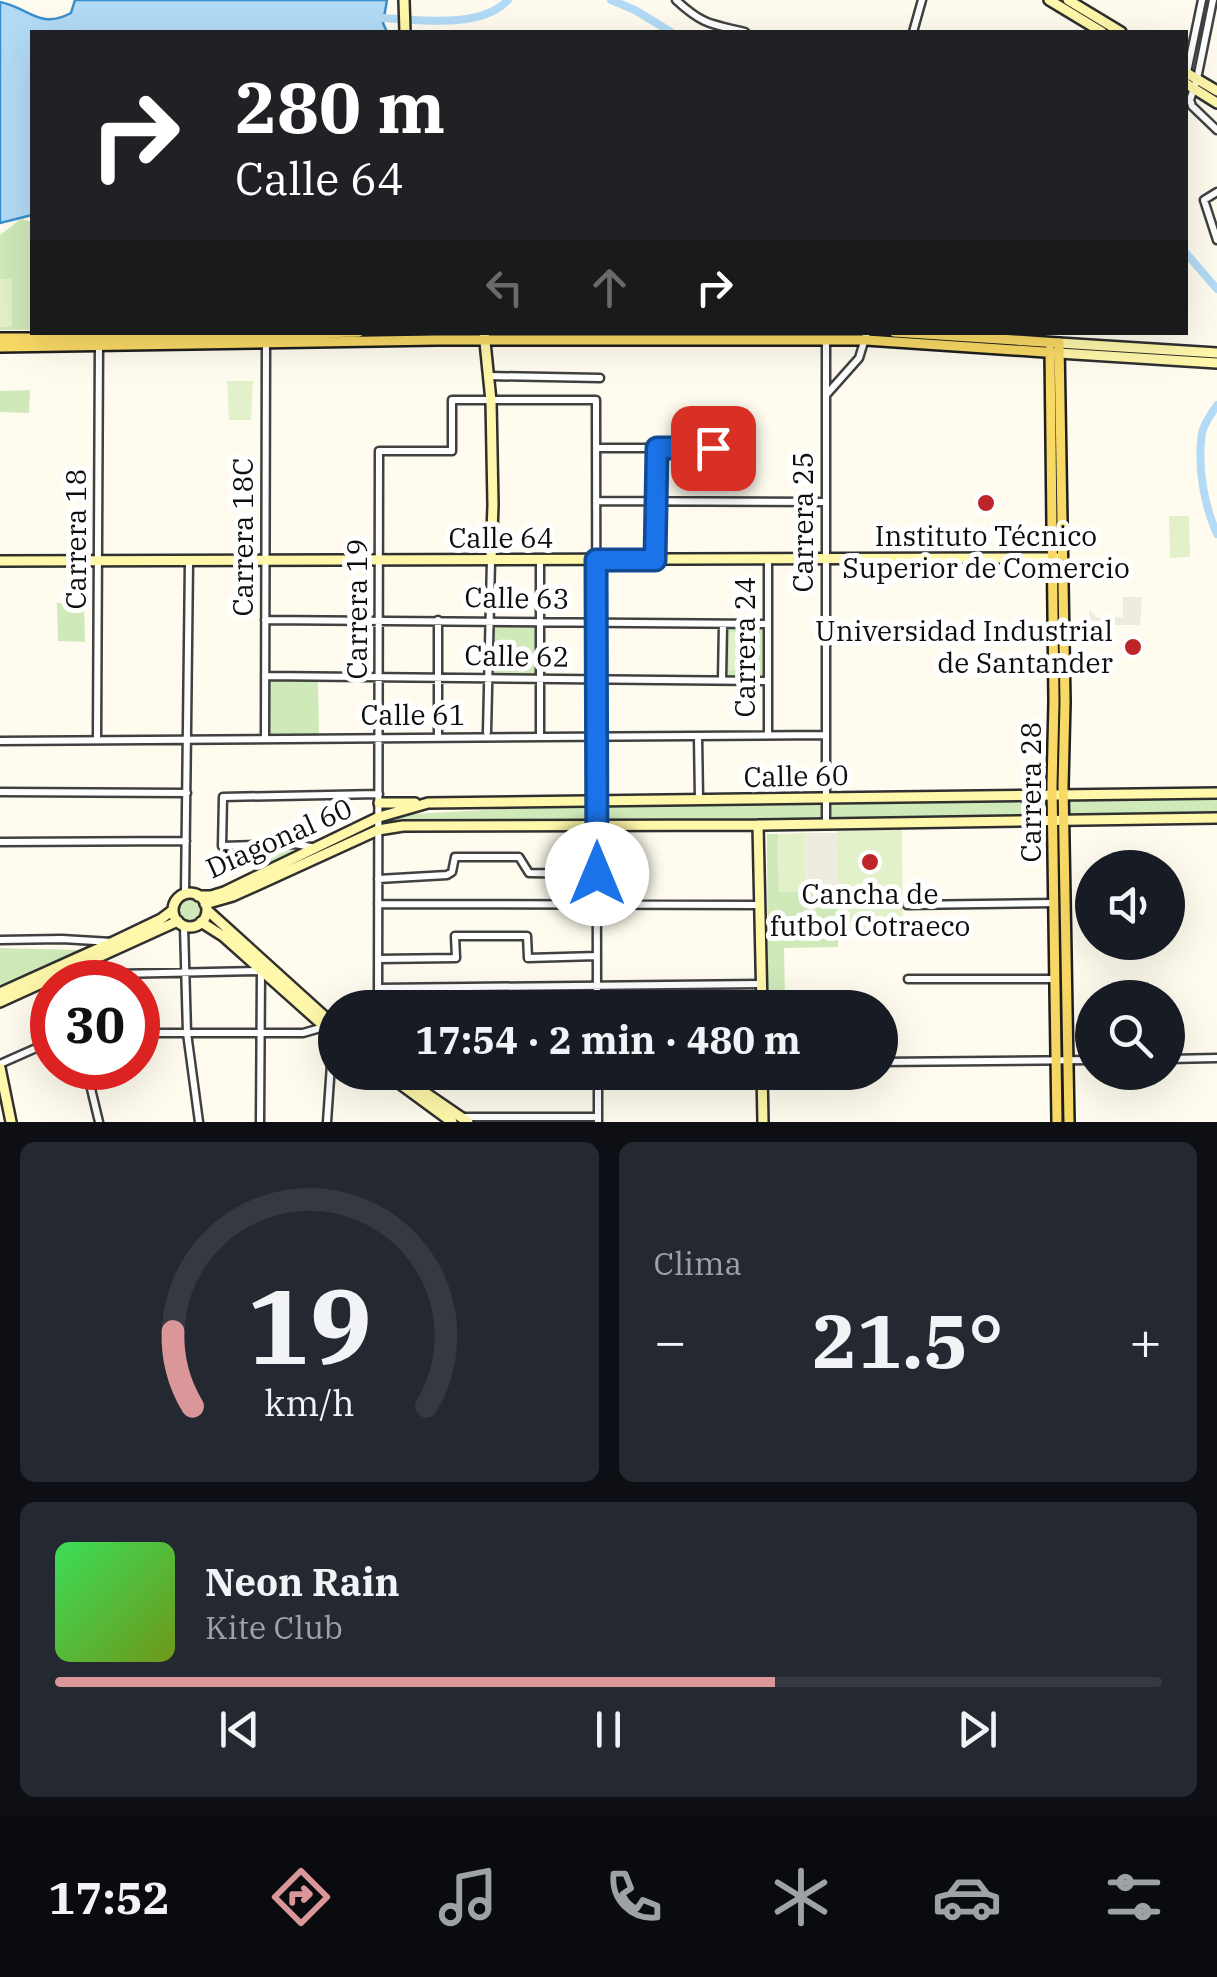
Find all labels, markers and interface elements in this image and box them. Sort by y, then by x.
text: 280 m [235,61,445,152]
icon: right [70,70,200,200]
text: Calle 64 [235,149,404,207]
icon: left [477,260,532,315]
icon: ahead [582,260,637,315]
icon: right [687,260,742,315]
pin [671,406,756,491]
icon: arrive [686,421,741,476]
street label: Carrera 25 [784,452,821,592]
street label: Carrera 18C [224,458,261,616]
street label: Carrera 18 [57,469,94,609]
marker: Instituto Técnico Superior de Comercio [975,492,997,514]
place label: Instituto Técnico Superior de Comercio [842,517,1130,586]
street label: Calle 64 [448,519,554,556]
street label: Carrera 19 [338,539,375,679]
street label: Carrera 24 [726,577,763,717]
street label: Calle 63 [464,578,570,617]
place label: Universidad Industrial de Santander [815,612,1114,681]
street label: Calle 62 [464,636,570,675]
marker: Universidad Industrial de Santander [1122,636,1144,658]
street label: Calle 61 [360,696,466,733]
street label: Carrera 28 [1012,722,1049,862]
street label: Calle 60 [743,756,849,795]
street label: Diagonal 60 [200,789,358,886]
position arrow [545,822,649,926]
map controls [1075,850,1185,1090]
button: sound [1075,850,1185,960]
marker: Cancha de futbol Cotraeco [859,851,881,873]
place label: Cancha de futbol Cotraeco [770,875,970,944]
speed limit sign: 30 [30,960,160,1090]
button: search [1075,980,1185,1090]
text: 17:54 · 2 min · 480 m [415,1015,801,1064]
text: Clima [654,1242,742,1284]
text: 19 [247,1257,372,1393]
text: 21.5° [812,1291,1003,1389]
text: − [654,1305,687,1376]
text: + [1129,1305,1162,1376]
text: km/h [264,1379,354,1426]
text: Neon Rain [205,1557,400,1606]
text: Kite Club [205,1606,343,1648]
icon: previous [212,1702,267,1757]
icon: pause [581,1702,636,1757]
icon: next [950,1702,1005,1757]
icon: directions [266,1862,336,1932]
icon: music [433,1862,503,1932]
icon: phone [599,1862,669,1932]
icon: climate [766,1862,836,1932]
icon: car [932,1862,1002,1932]
icon: filters [1099,1862,1169,1932]
text: 17:52 [48,1868,170,1926]

